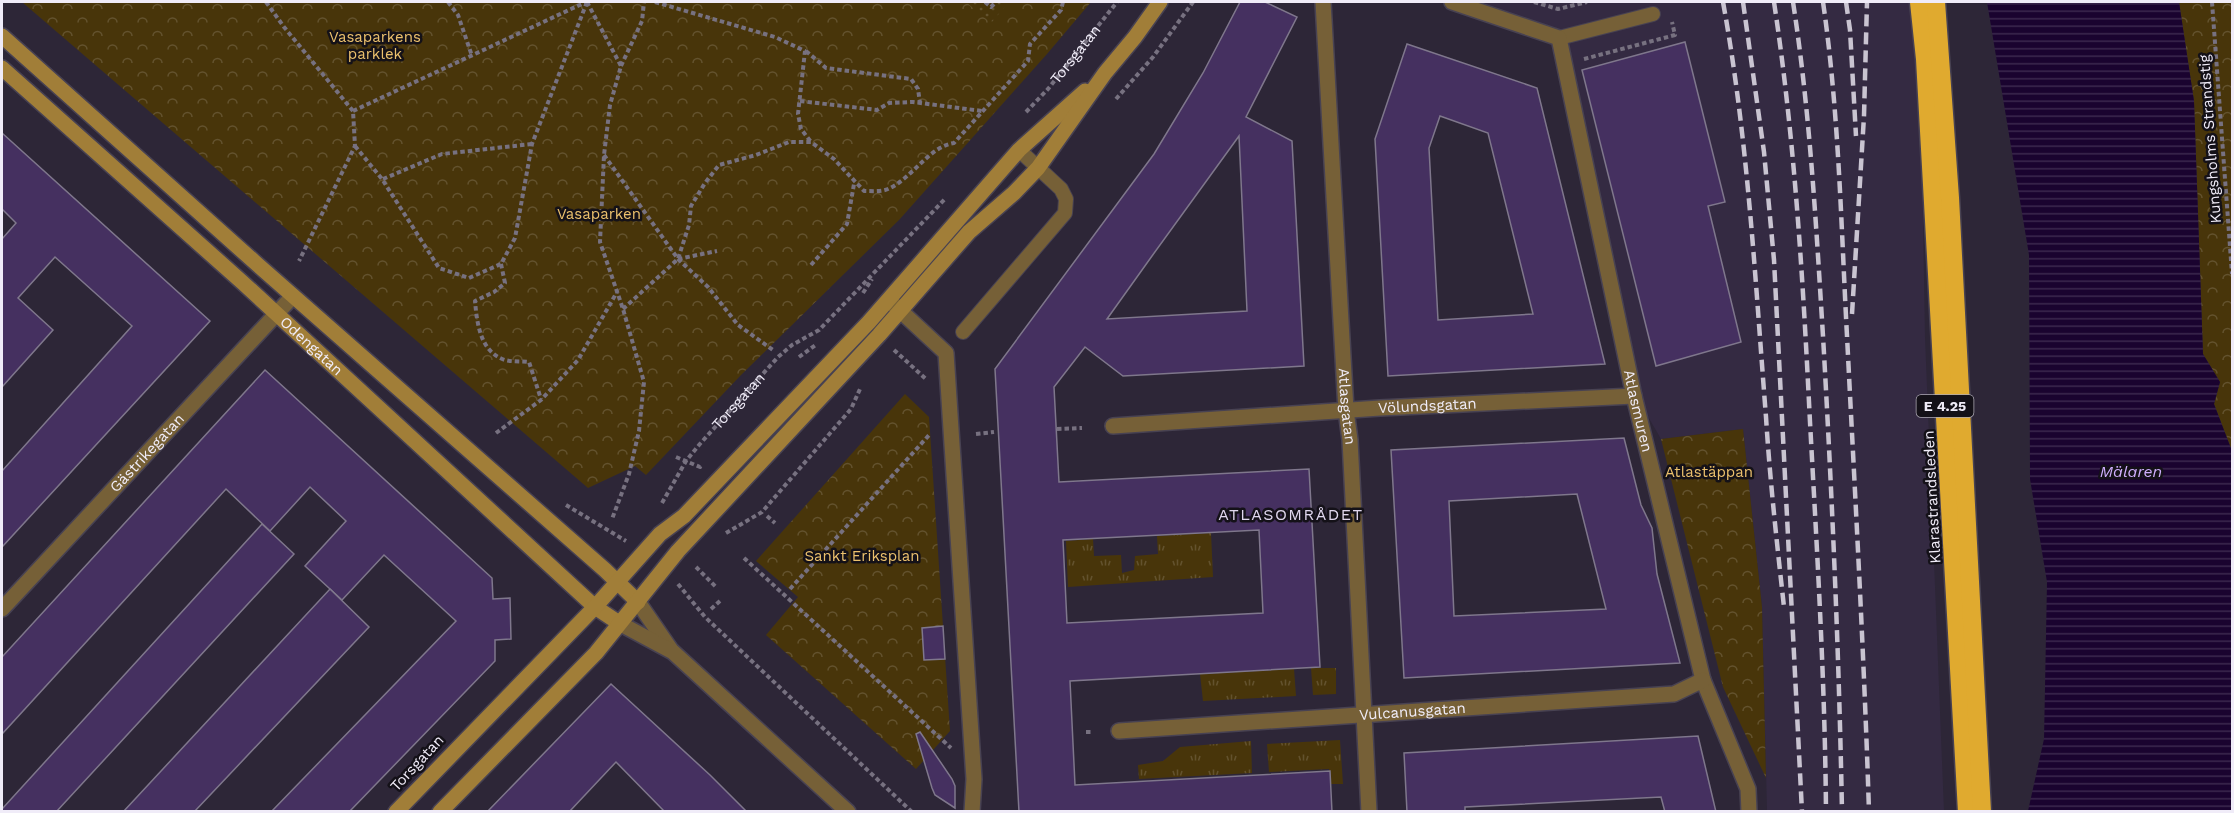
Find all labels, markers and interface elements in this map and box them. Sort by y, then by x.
street label: Torsgatan [1047,21,1104,88]
park label: Vasaparkens parklek [329,28,421,63]
street label: Kungsholms Strandstig [2195,54,2225,224]
park label: Vasaparken [557,205,641,223]
street label: Odengatan [276,313,347,379]
street label: Atlasgatan [1335,367,1360,446]
street label: Atlasmuren [1620,368,1656,454]
street label: Torsgatan [708,369,769,433]
street label: Völundsgatan [1378,394,1477,417]
road number: E 4.25 [1916,395,1974,417]
street label: Gästrikegatan [106,410,188,496]
street label: Klarastrandsleden [1920,430,1944,564]
water label: Mälaren [2100,462,2162,481]
park label: Atlastäppan [1665,463,1753,481]
district label: ATLASOMRÅDET [1218,505,1364,524]
park label: Sankt Eriksplan [805,547,919,565]
street label: Vulcanusgatan [1359,699,1466,724]
street label: Torsgatan [386,731,448,795]

